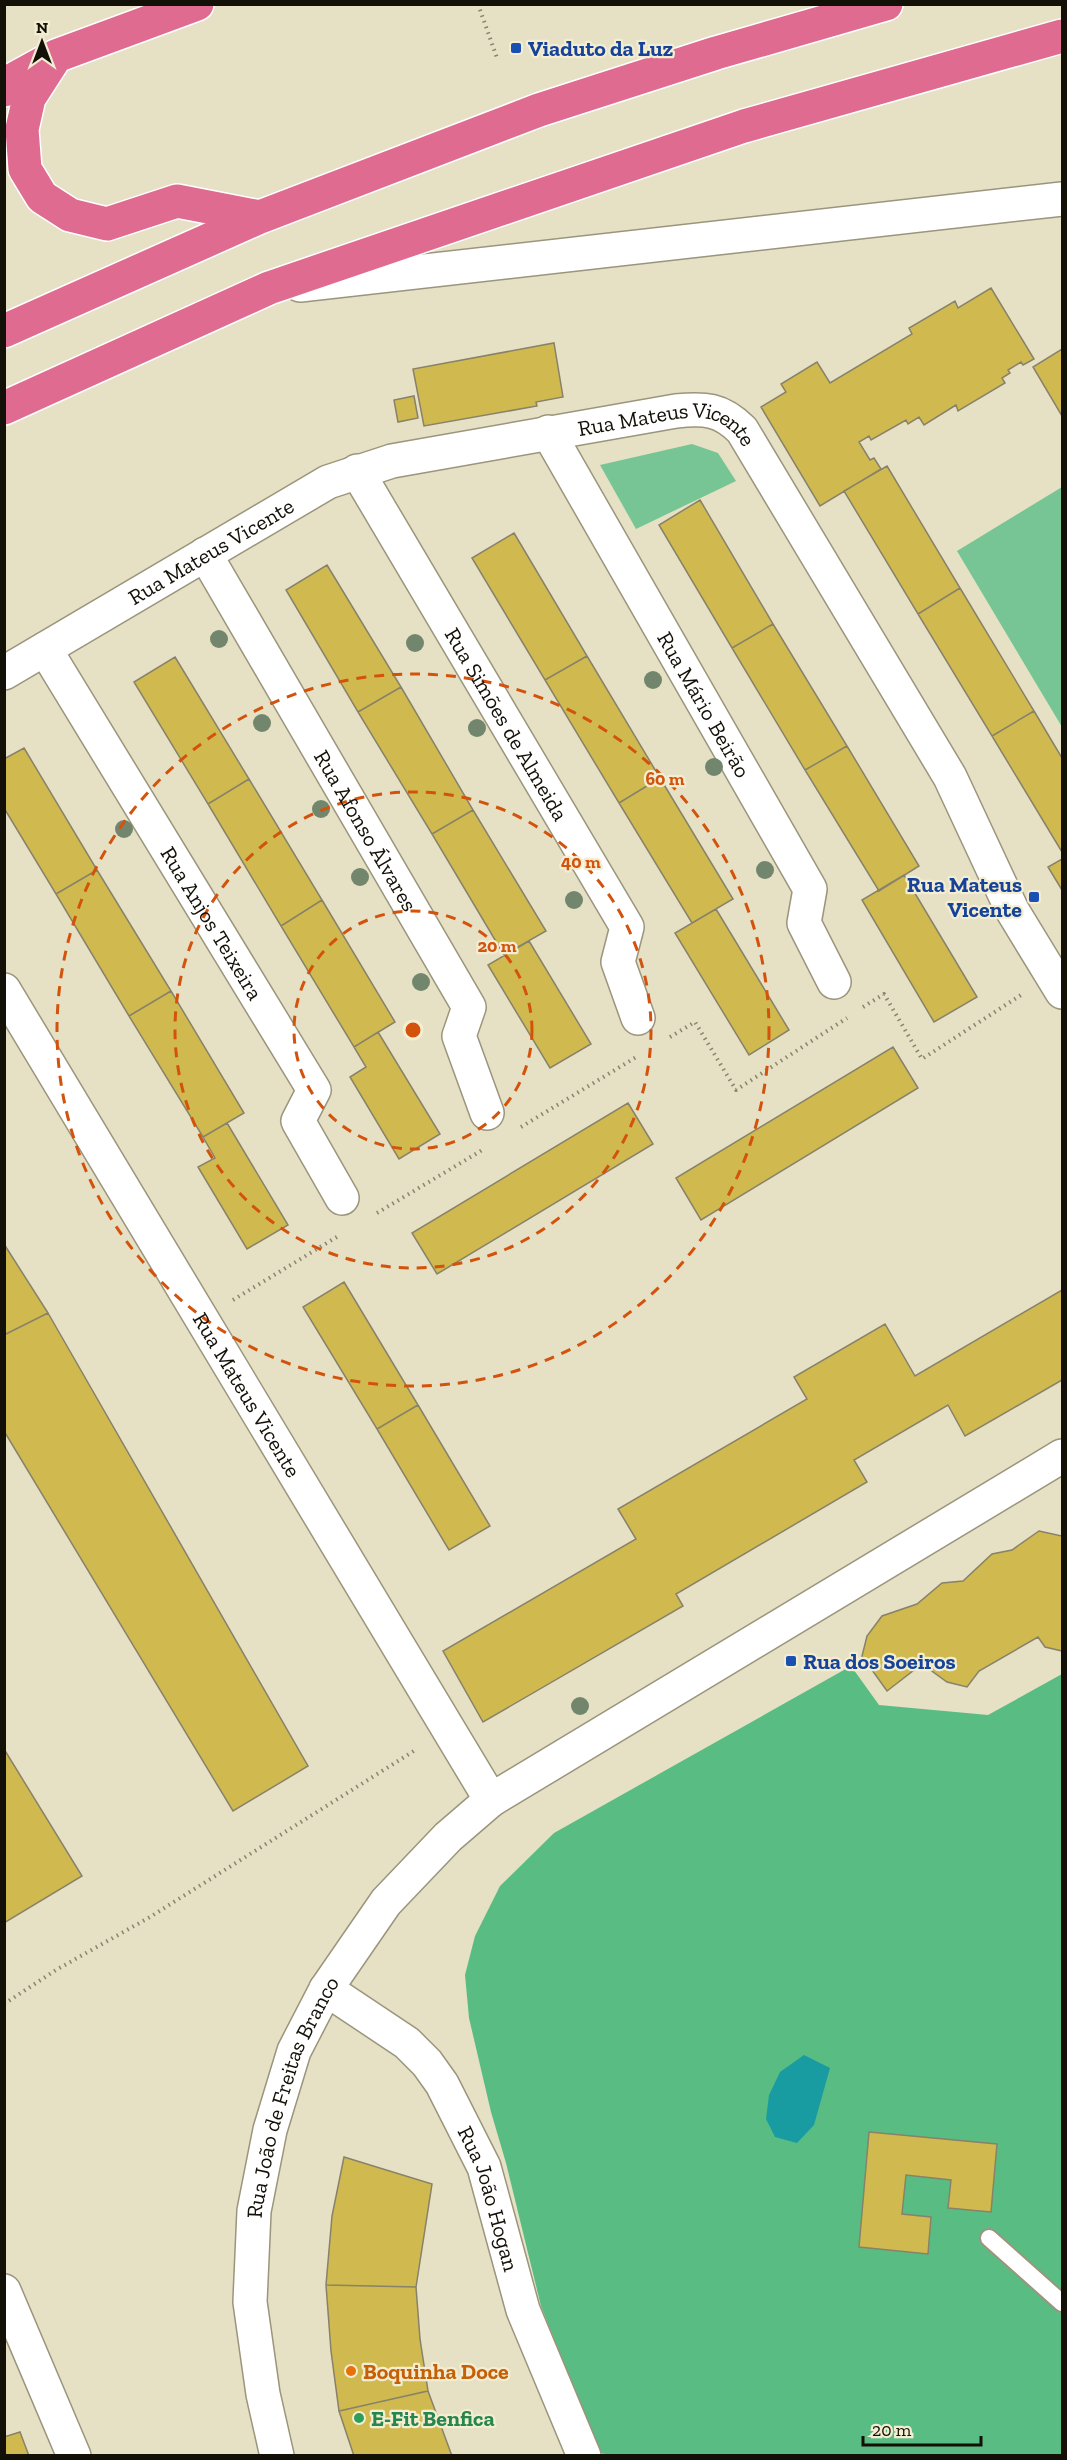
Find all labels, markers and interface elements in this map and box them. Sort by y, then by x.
north arrow [12,12,72,72]
text: N [36,18,48,37]
place label: Viaduto da Luz [528,35,674,62]
marker: Viaduto da Luz [509,41,523,55]
street label: Rua Mateus Vicente [576,397,761,451]
street label: Rua Mateus Vicente [123,492,299,611]
street label: Rua Simões de Almeida [439,623,574,826]
street label: Rua Mário Beirão [651,627,756,783]
street label: Rua Afonso Álvares [308,745,423,916]
text: 60 m [645,768,685,790]
street label: Rua Anjos Teixeira [155,842,269,1005]
text: 40 m [561,851,601,873]
place label: Rua Mateus Vicente [907,871,1022,923]
marker: Rua Mateus Vicente [1027,890,1041,904]
text: 20 m [477,935,517,957]
centre of rings [403,1020,423,1040]
street label: Rua Mateus Vicente [187,1307,307,1482]
place label: Rua dos Soeiros [803,1648,956,1675]
marker: Rua dos Soeiros [784,1654,798,1668]
street label: Rua João de Freitas Branco [241,1971,345,2219]
street label: Rua João Hogan [452,2122,525,2275]
place label: Boquinha Doce [363,2358,509,2385]
marker: Boquinha Doce [344,2364,358,2378]
place label: E-Fit Benfica [371,2405,495,2432]
scale bar [863,2409,982,2447]
marker: E-Fit Benfica [352,2411,366,2425]
text: 20 m [872,2419,912,2441]

